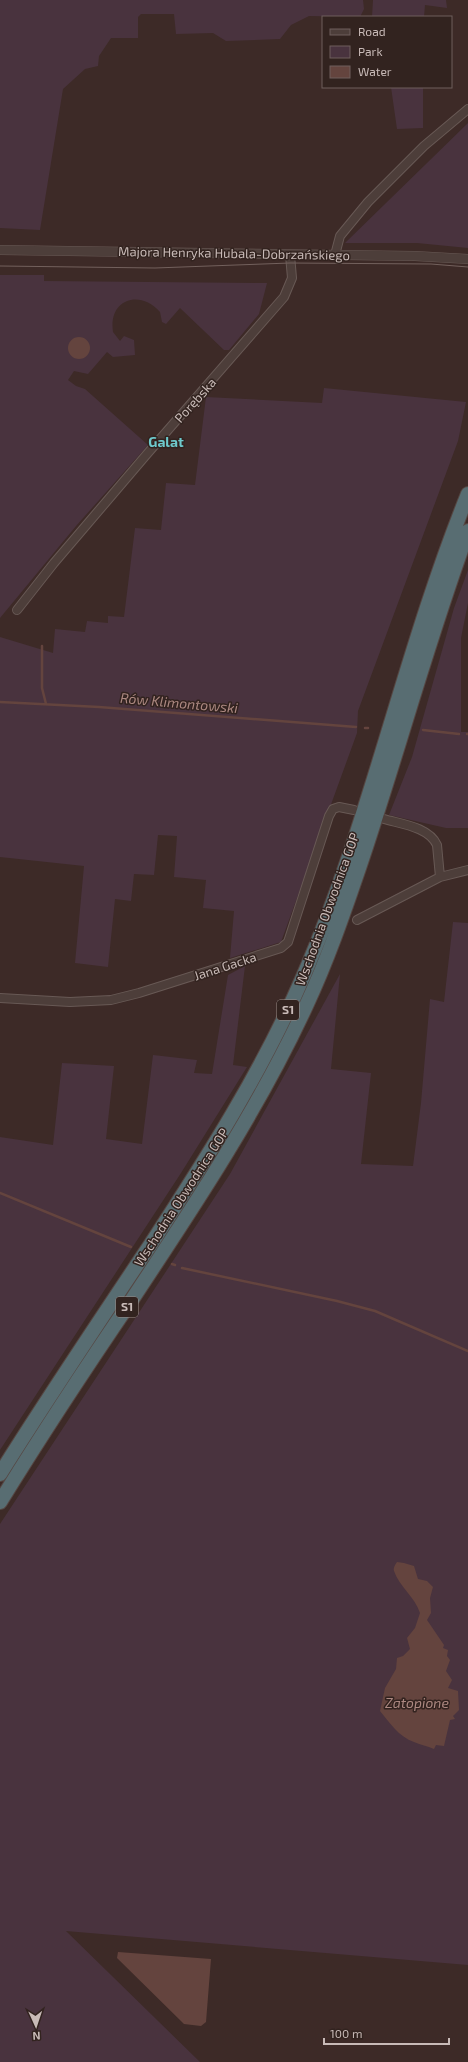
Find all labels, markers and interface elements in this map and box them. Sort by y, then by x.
legend [322,16,452,88]
text: Road [358,24,386,38]
text: Park [358,44,383,58]
text: Water [358,64,392,78]
street label: Majora Henryka Hubala-Dobrzańskiego [118,243,350,263]
street label: Porębska [171,374,219,426]
district label: Galat [148,433,184,450]
water label: Rów Klimontowski [119,689,239,716]
street label: Wschodnia Obwodnica GOP [292,830,362,988]
street label: Jana Gacka [192,948,258,984]
road number: S1 [277,1000,299,1020]
street label: Wschodnia Obwodnica GOP [130,1125,232,1269]
road number: S1 [116,1297,138,1317]
water label: Zatopione [385,1694,449,1711]
north arrow [16,2006,56,2046]
scale bar [324,2020,449,2046]
text: 100 m [330,2026,362,2040]
text: N [32,2030,41,2043]

